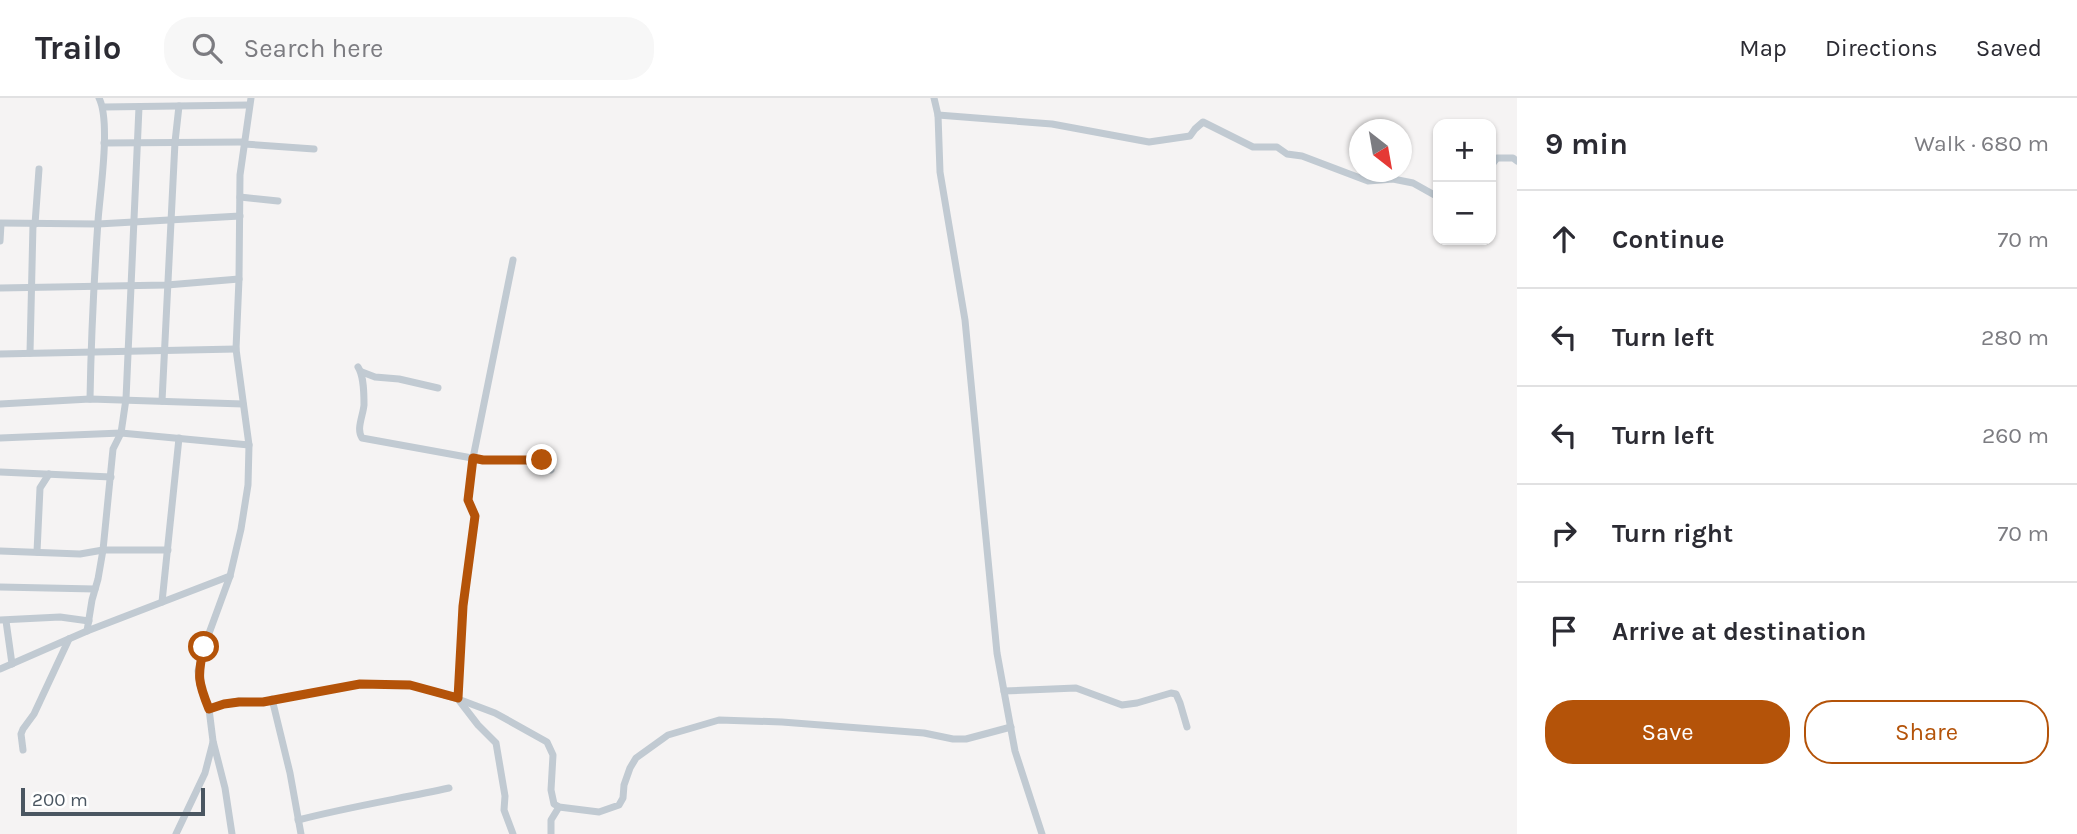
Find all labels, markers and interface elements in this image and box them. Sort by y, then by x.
search box [164,17,654,80]
text: Trailo [35,29,122,67]
icon: search [188,29,226,67]
text: Search here [244,33,383,64]
text: Map [1739,34,1787,62]
text: Directions [1825,34,1938,62]
text: Saved [1976,34,2042,62]
north arrow [1349,119,1412,182]
map controls [1433,119,1496,245]
button: + [1433,119,1496,182]
text: 9 min [1545,126,1628,162]
text: Walk · 680 m [1914,130,2049,157]
button: − [1433,182,1496,245]
icon: ahead [1545,220,1583,258]
text: Continue [1612,224,1724,255]
text: 70 m [1998,226,2049,253]
icon: left [1545,318,1583,356]
text: Turn left [1612,322,1714,353]
text: 280 m [1981,324,2049,351]
icon: left [1545,416,1583,454]
text: Turn left [1612,420,1714,451]
text: 260 m [1982,422,2049,449]
route end [526,444,557,475]
icon: right [1545,514,1583,552]
text: Turn right [1612,518,1733,549]
text: 70 m [1998,520,2049,547]
icon: arrive [1545,612,1583,650]
text: Arrive at destination [1612,616,1866,647]
route start [188,631,219,662]
button: Save [1545,700,1790,764]
button: Share [1804,700,2049,764]
scale bar [21,785,205,817]
text: 200 m [32,789,88,811]

